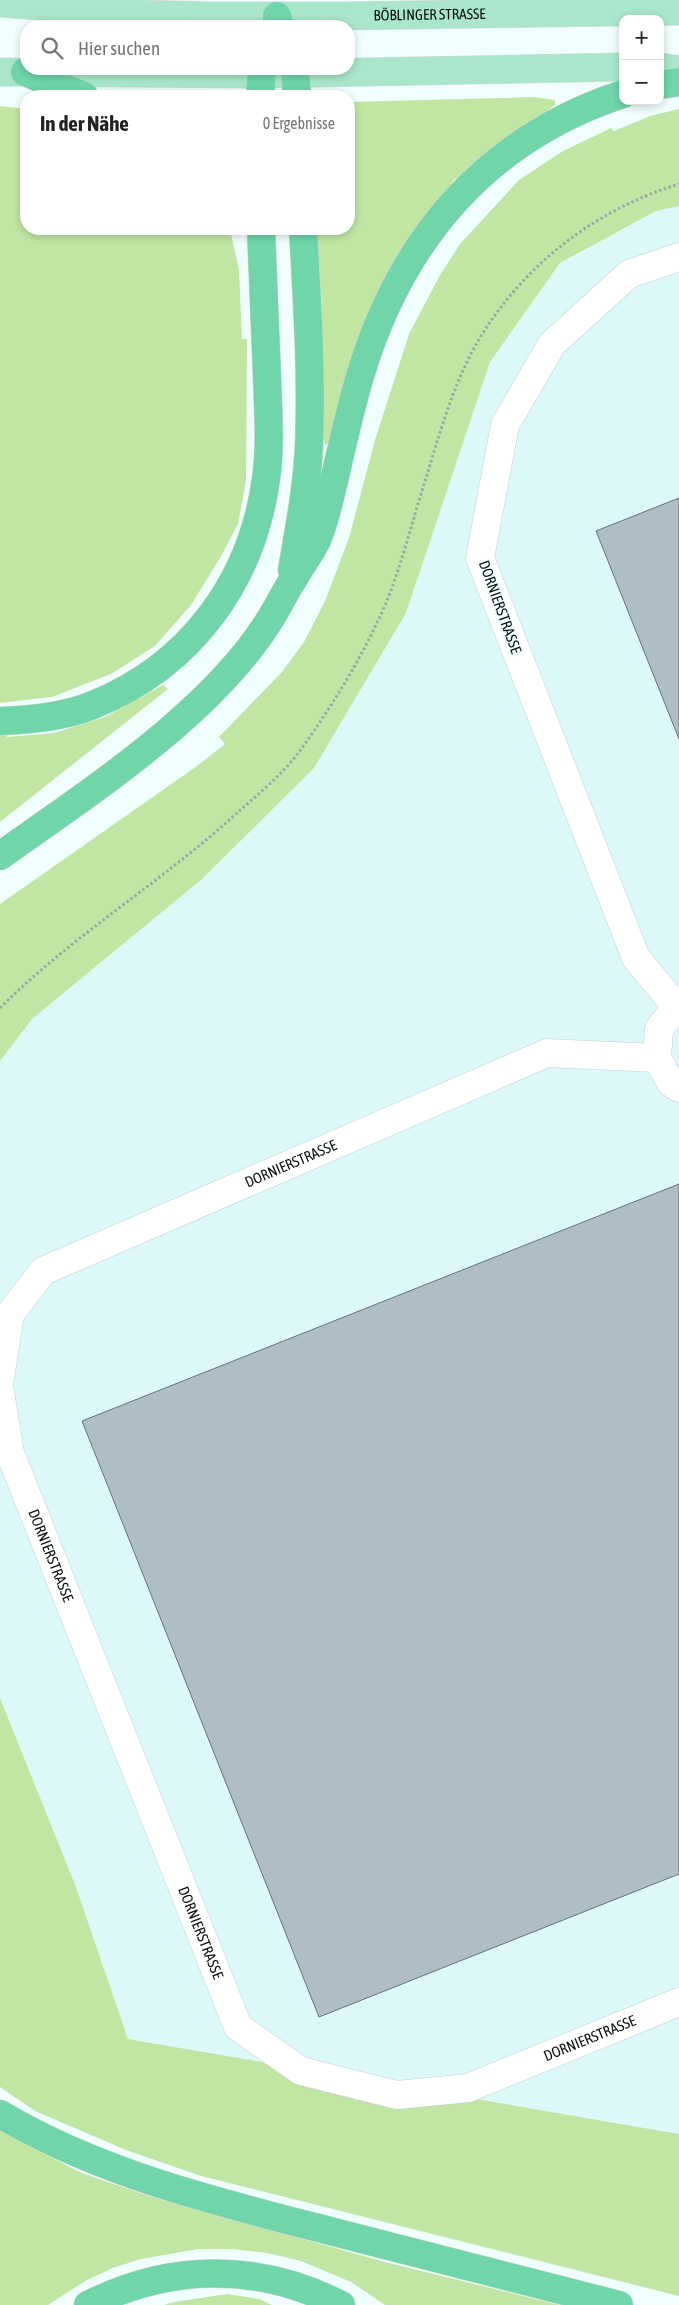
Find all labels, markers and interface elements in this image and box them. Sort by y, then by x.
street label: BÖBLINGER STRASSE [373,5,486,24]
map controls [619,15,664,105]
button: + [619,15,664,60]
search box [20,20,355,75]
icon: search [38,34,66,62]
text: Hier suchen [78,37,160,59]
button: − [619,60,664,105]
text: In der Nähe [40,111,129,135]
text: 0 Ergebnisse [263,114,335,132]
street label: DORNIERSTRASSE [476,558,525,656]
street label: DORNIERSTRASSE [242,1136,340,1191]
street label: DORNIERSTRASSE [25,1507,77,1604]
street label: DORNIERSTRASSE [175,1884,227,1982]
street label: DORNIERSTRASSE [541,2011,639,2064]

